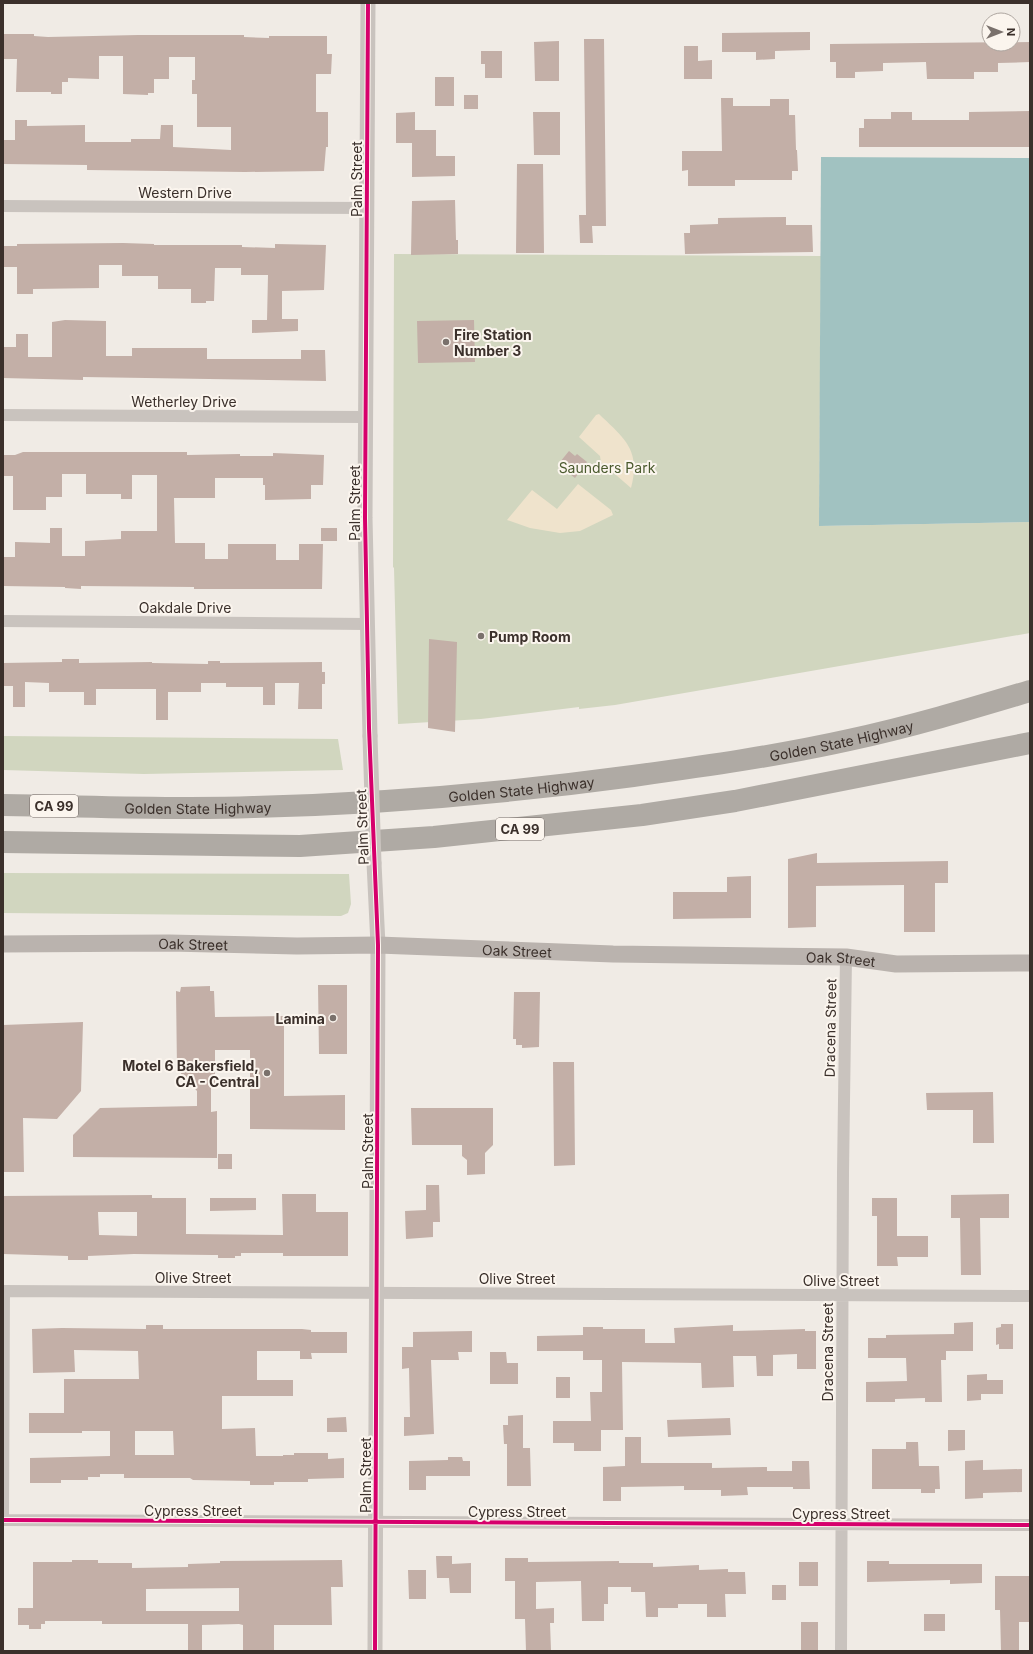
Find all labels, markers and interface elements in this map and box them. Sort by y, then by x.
north arrow [981,12,1021,52]
text: N [1004,28,1018,36]
street label: Palm Street [348,141,365,217]
street label: Western Drive [138,184,232,201]
place label: Fire Station Number 3 [454,326,532,359]
marker: Fire Station Number 3 [441,337,451,347]
street label: Wetherley Drive [131,393,237,410]
park label: Saunders Park [559,459,656,476]
street label: Palm Street [346,465,363,541]
street label: Oakdale Drive [139,599,231,616]
place label: Pump Room [489,628,571,645]
marker: Pump Room [476,631,486,641]
street label: Golden State Highway [768,716,915,764]
street label: Golden State Highway [447,773,596,805]
street label: Palm Street [352,788,372,865]
road number: CA 99 [30,795,78,817]
street label: Golden State Highway [124,798,272,817]
road number: CA 99 [496,818,544,840]
street label: Oak Street [158,934,228,953]
street label: Oak Street [482,940,552,960]
street label: Oak Street [806,948,877,970]
street label: Dracena Street [821,978,839,1078]
place label: Lamina [276,1010,325,1027]
marker: Lamina [328,1013,338,1023]
place label: Motel 6 Bakersfield, CA - Central [122,1057,259,1090]
marker: Motel 6 Bakersfield, CA - Central [262,1068,272,1078]
street label: Palm Street [359,1113,376,1189]
street label: Olive Street [155,1269,232,1286]
street label: Olive Street [479,1270,556,1287]
street label: Olive Street [803,1272,880,1289]
street label: Dracena Street [819,1302,836,1401]
street label: Palm Street [357,1437,374,1513]
street label: Cypress Street [144,1502,242,1519]
street label: Cypress Street [468,1503,566,1520]
street label: Cypress Street [792,1505,890,1522]

